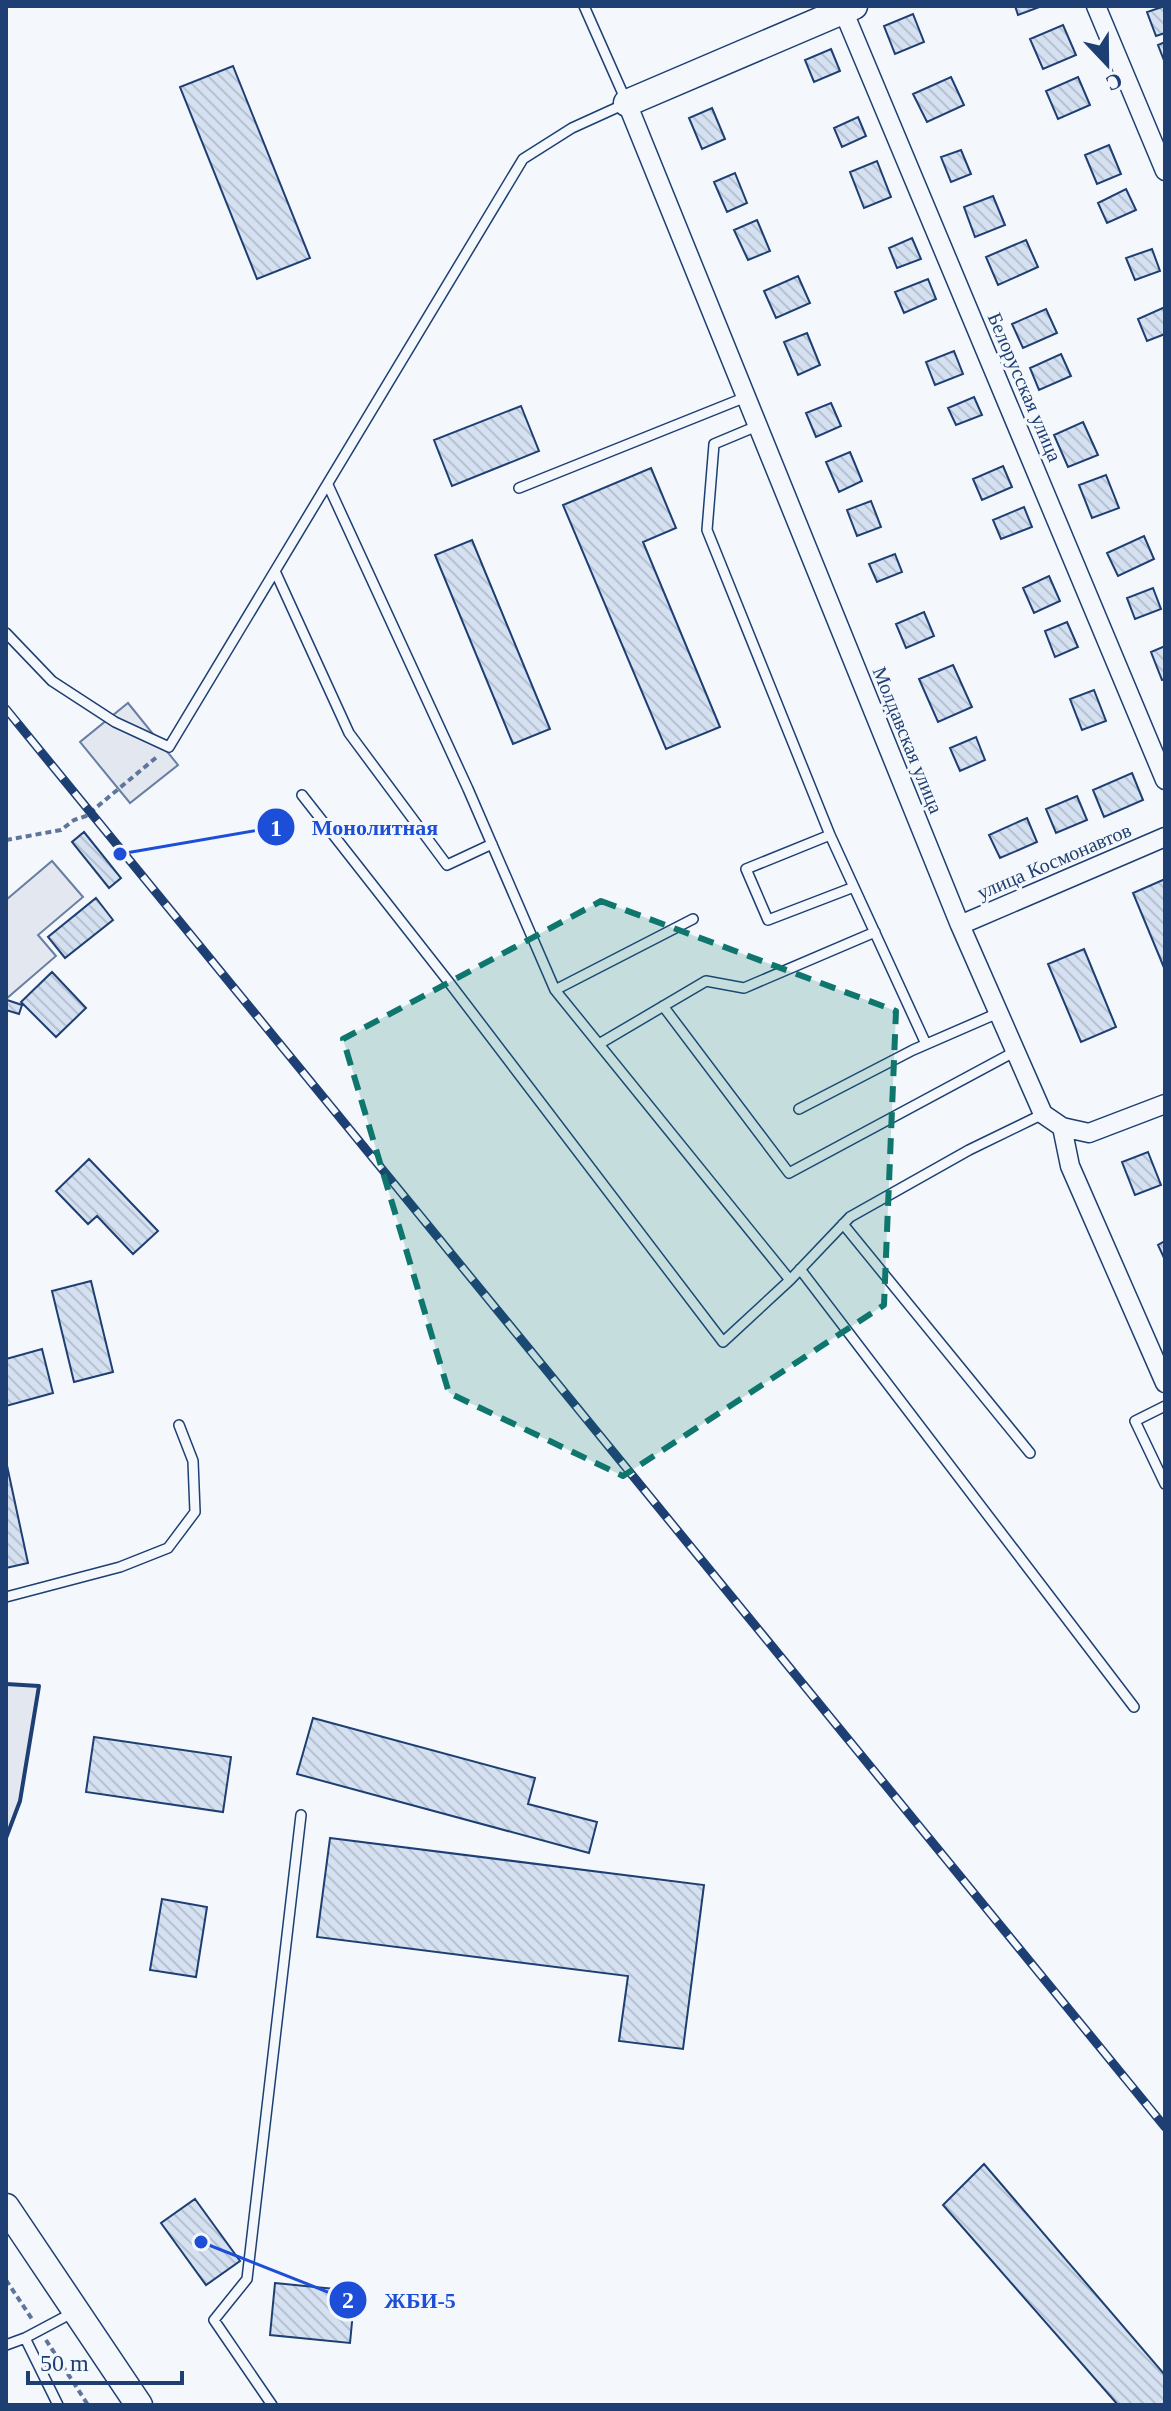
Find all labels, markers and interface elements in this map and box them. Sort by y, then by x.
north arrow [1067,24,1147,104]
text: С [1102,68,1126,97]
street label: Белорусская улица [983,309,1066,465]
street label: Молдавская улица [868,663,947,817]
callout: Монолитная [256,804,454,850]
text: 1 [270,815,282,841]
text: Монолитная [312,815,438,840]
street label: улица Космонавтов [974,819,1135,904]
callout: ЖБИ-5 [328,2277,472,2323]
text: 2 [342,2287,354,2313]
text: ЖБИ-5 [384,2288,456,2313]
scale bar [28,2335,182,2385]
text: 50 m [40,2350,89,2376]

